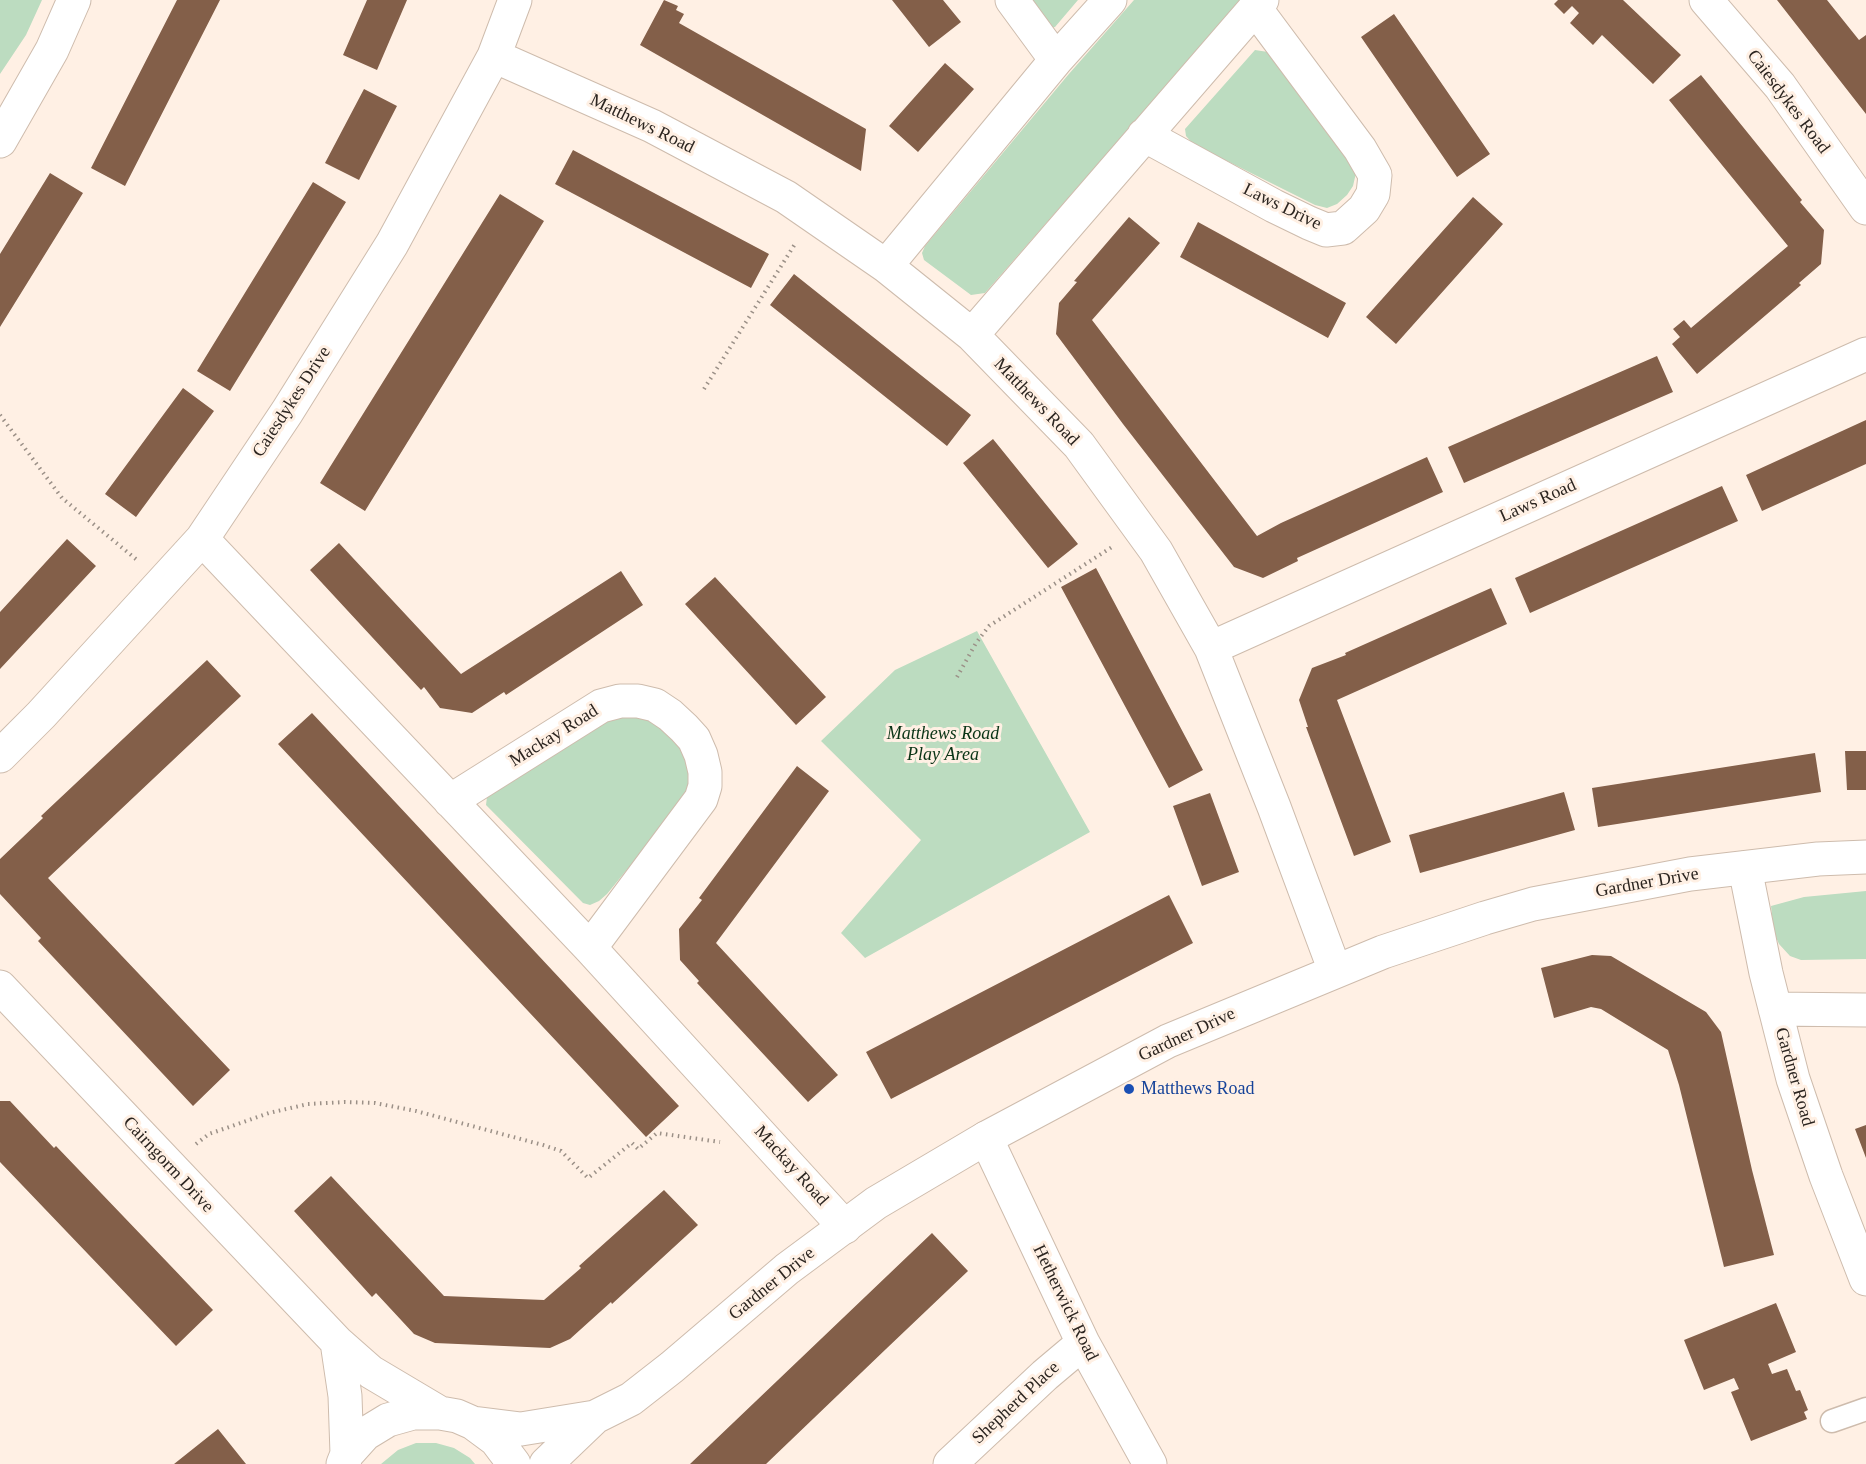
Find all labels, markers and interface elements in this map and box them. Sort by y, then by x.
street label: Caiesdykes Road [1742,46,1834,158]
street label: Matthews Road [586,89,698,159]
street label: Laws Drive [1239,179,1325,235]
street label: Caiesdykes Drive [248,343,336,461]
street label: Matthews Road [989,354,1083,450]
street label: Laws Road [1496,475,1580,527]
street label: Mackay Road [506,700,602,772]
park label: Matthews Road Play Area [887,723,999,766]
street label: Gardner Drive [1594,863,1700,903]
street label: Gardner Drive [1135,1003,1239,1067]
street label: Gardner Road [1770,1025,1818,1129]
place label: Matthews Road [1141,1078,1254,1100]
marker: Matthews Road [1122,1082,1136,1096]
street label: Cairngorm Drive [118,1112,218,1218]
street label: Mackay Road [749,1121,833,1211]
street label: Hetherwick Road [1028,1241,1102,1365]
street label: Gardner Drive [725,1243,819,1325]
street label: Shepherd Place [968,1357,1064,1449]

